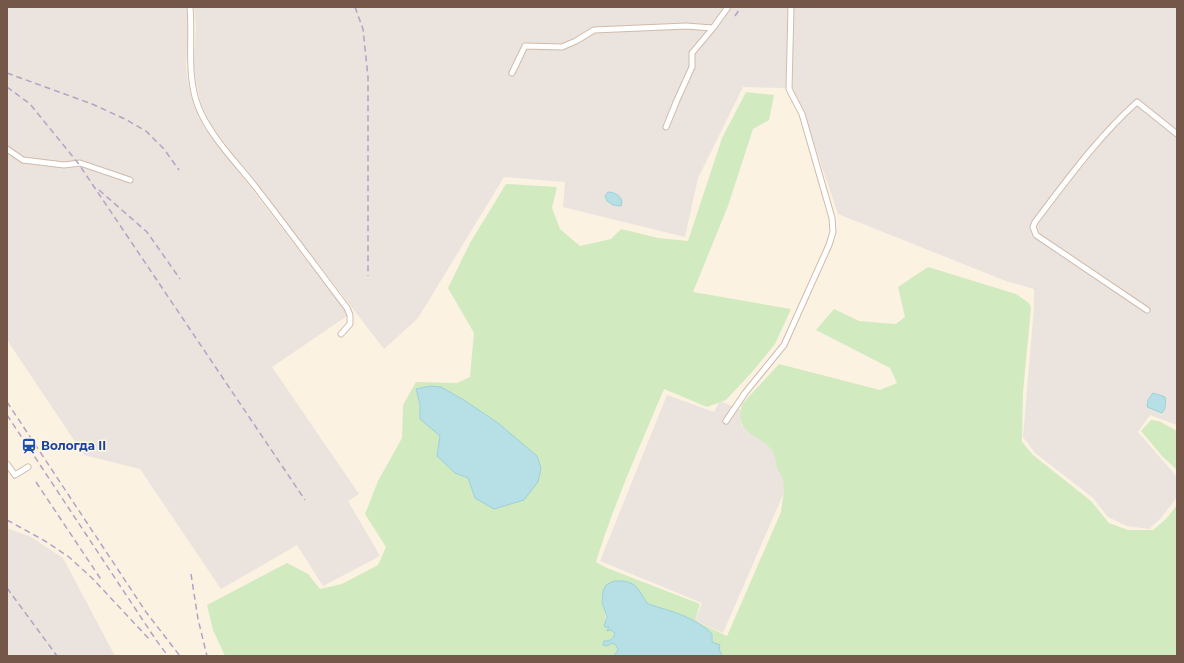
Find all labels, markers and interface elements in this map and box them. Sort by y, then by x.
station icon: Вологда II [20,437,38,455]
place label: Вологда II [41,438,106,453]

